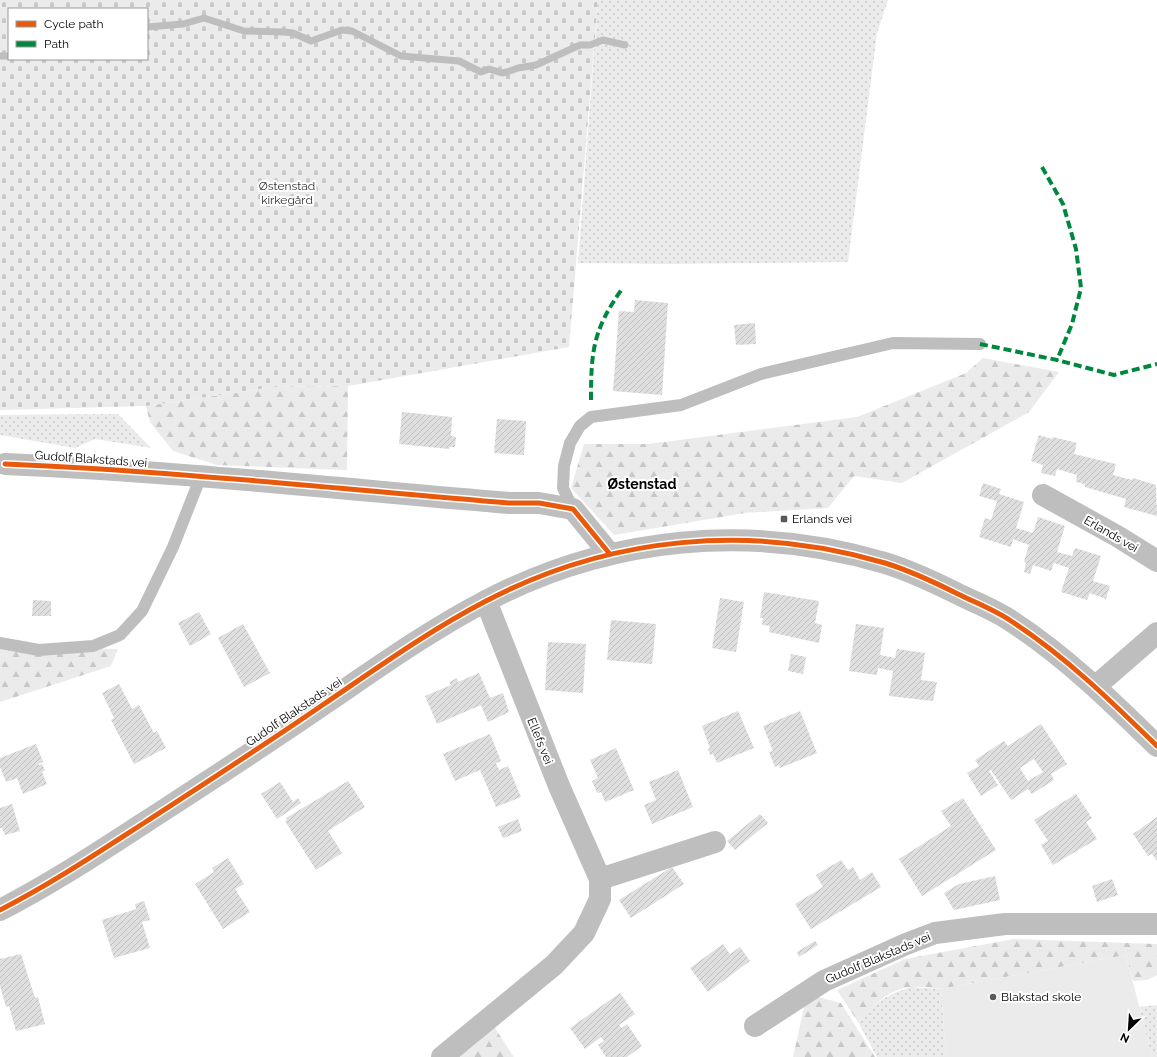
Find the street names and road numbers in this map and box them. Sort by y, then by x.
street label: Gudolf Blakstads vei [34,448,148,470]
street label: Erlands vei [1081,513,1141,555]
street label: Gudolf Blakstads vei [243,675,345,749]
street label: Ellefs vei [524,716,556,766]
street label: Gudolf Blakstads vei [823,930,933,986]

